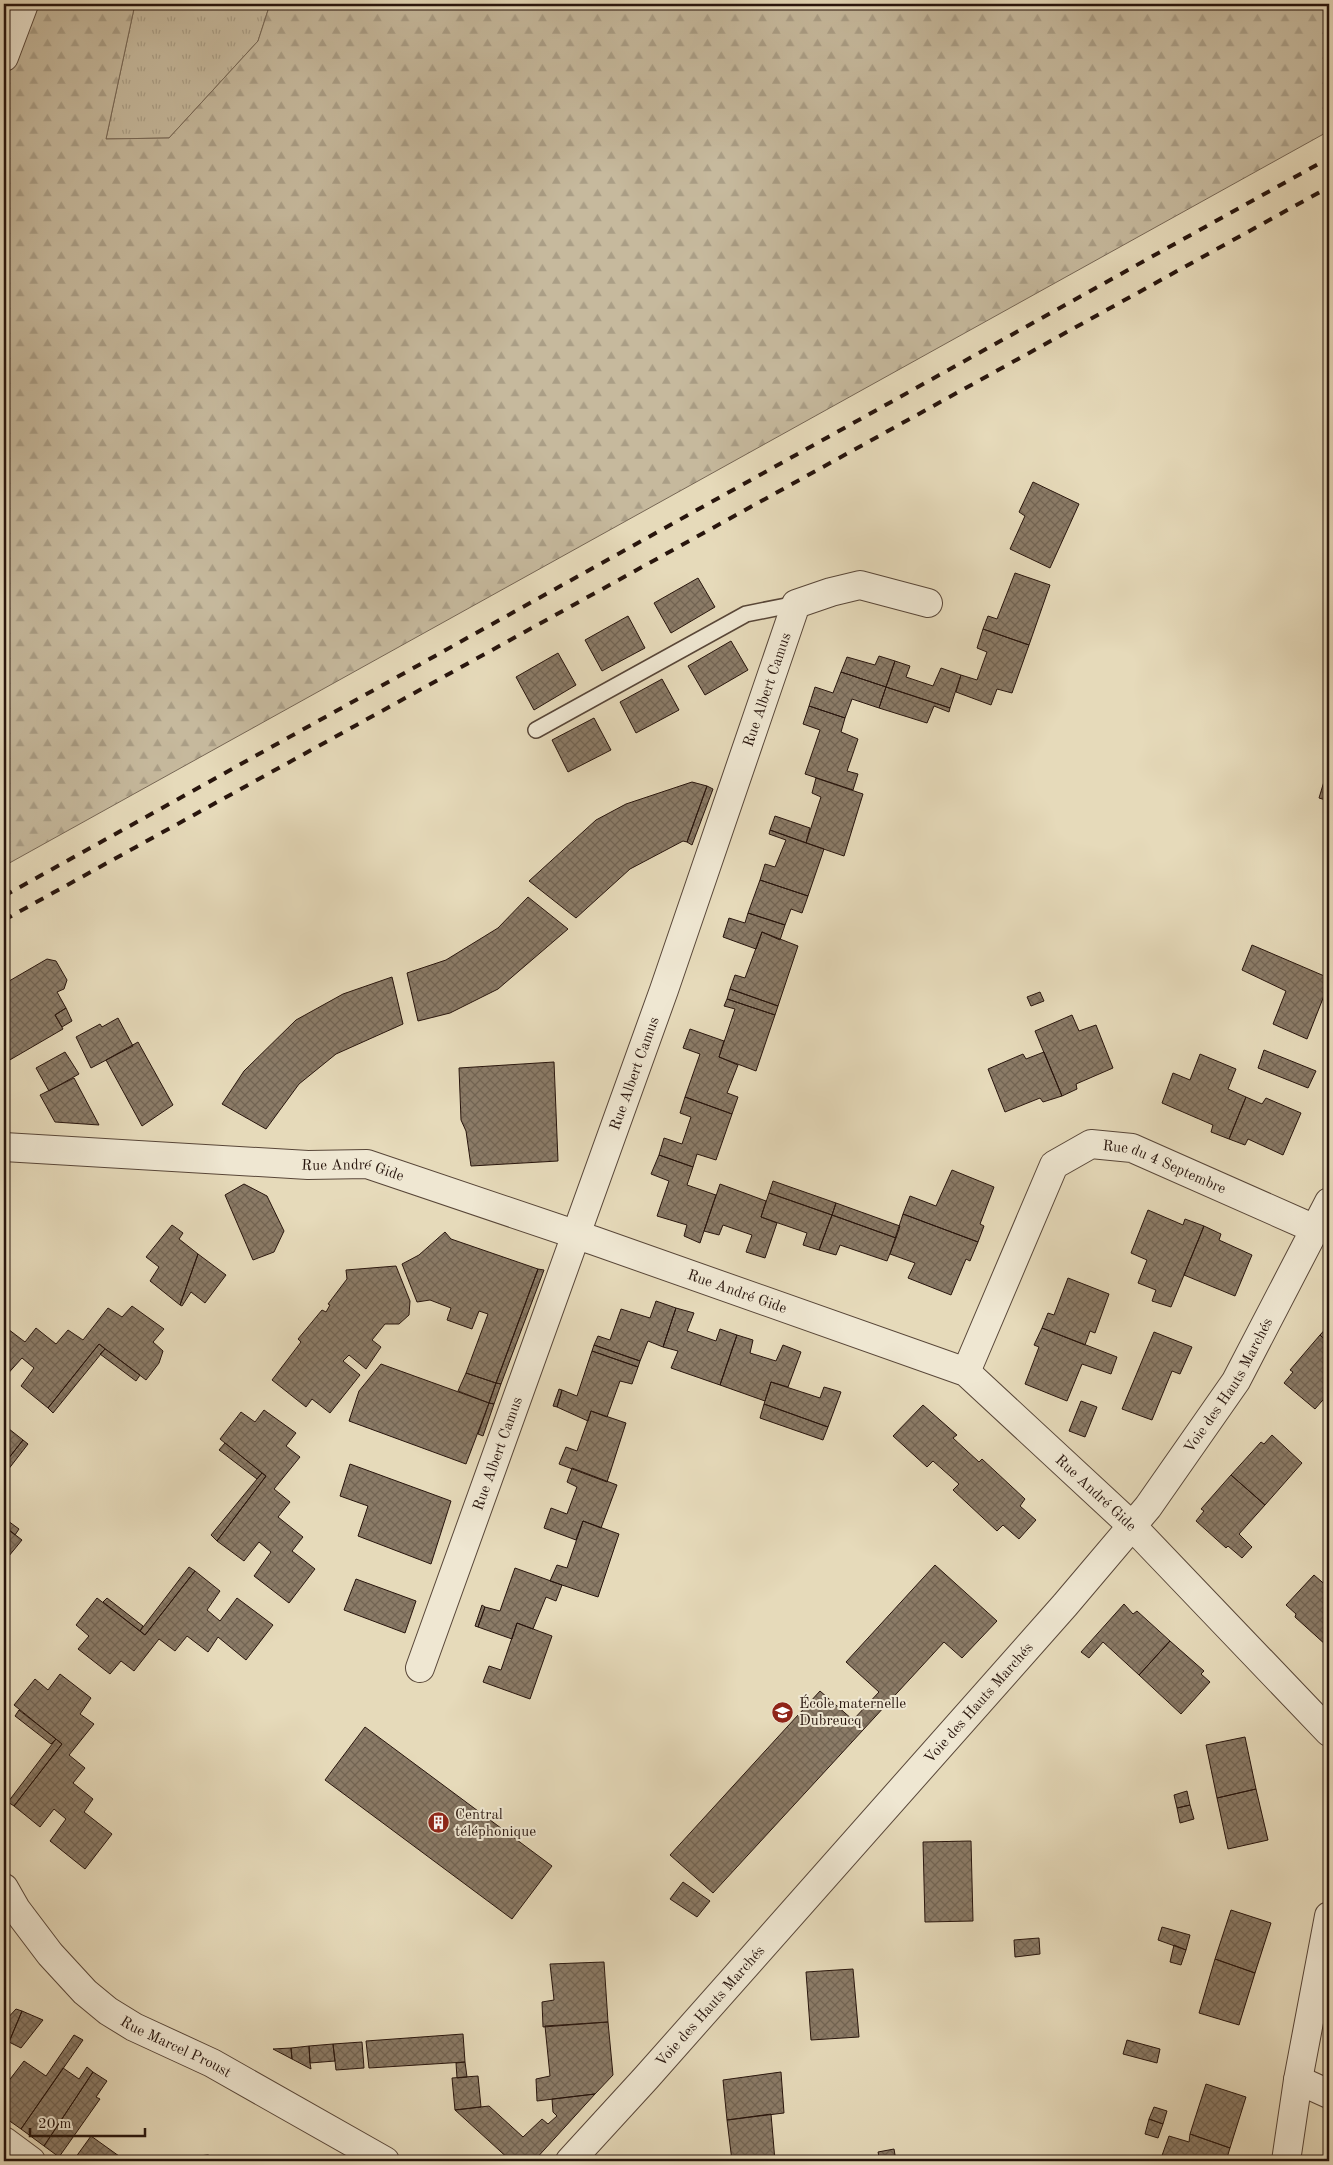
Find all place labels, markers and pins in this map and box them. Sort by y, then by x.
place label: École maternelle Dubreucq [799,1694,906,1729]
school or university icon: École maternelle Dubreucq [771,1700,795,1724]
place label: Central téléphonique [455,1808,536,1840]
building icon: Central téléphonique [427,1811,451,1835]

